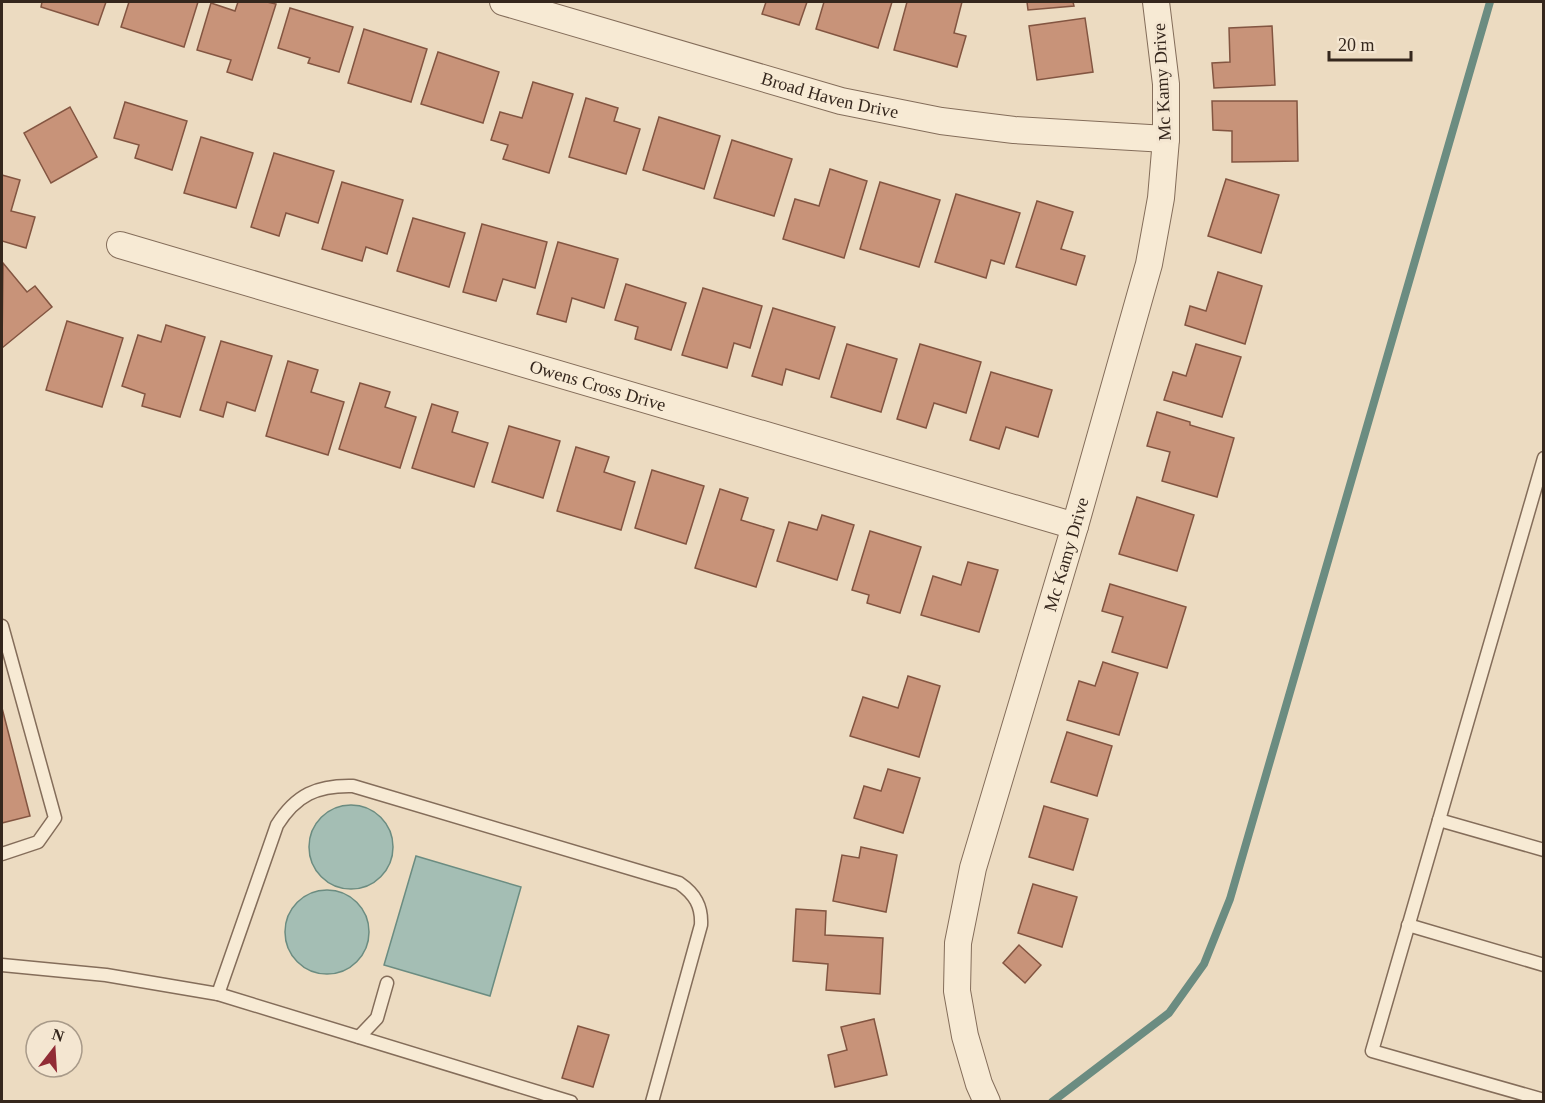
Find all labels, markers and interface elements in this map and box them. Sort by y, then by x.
street label: Mc Kamy Drive [1149,23,1175,141]
scale bar [1329,24,1412,62]
text: 20 m [1338,35,1375,55]
street label: Broad Haven Drive [759,68,900,122]
street label: Owens Cross Drive [527,356,668,415]
street label: Mc Kamy Drive [1040,495,1093,614]
north arrow [24,1019,84,1079]
text: N [50,1025,67,1045]

